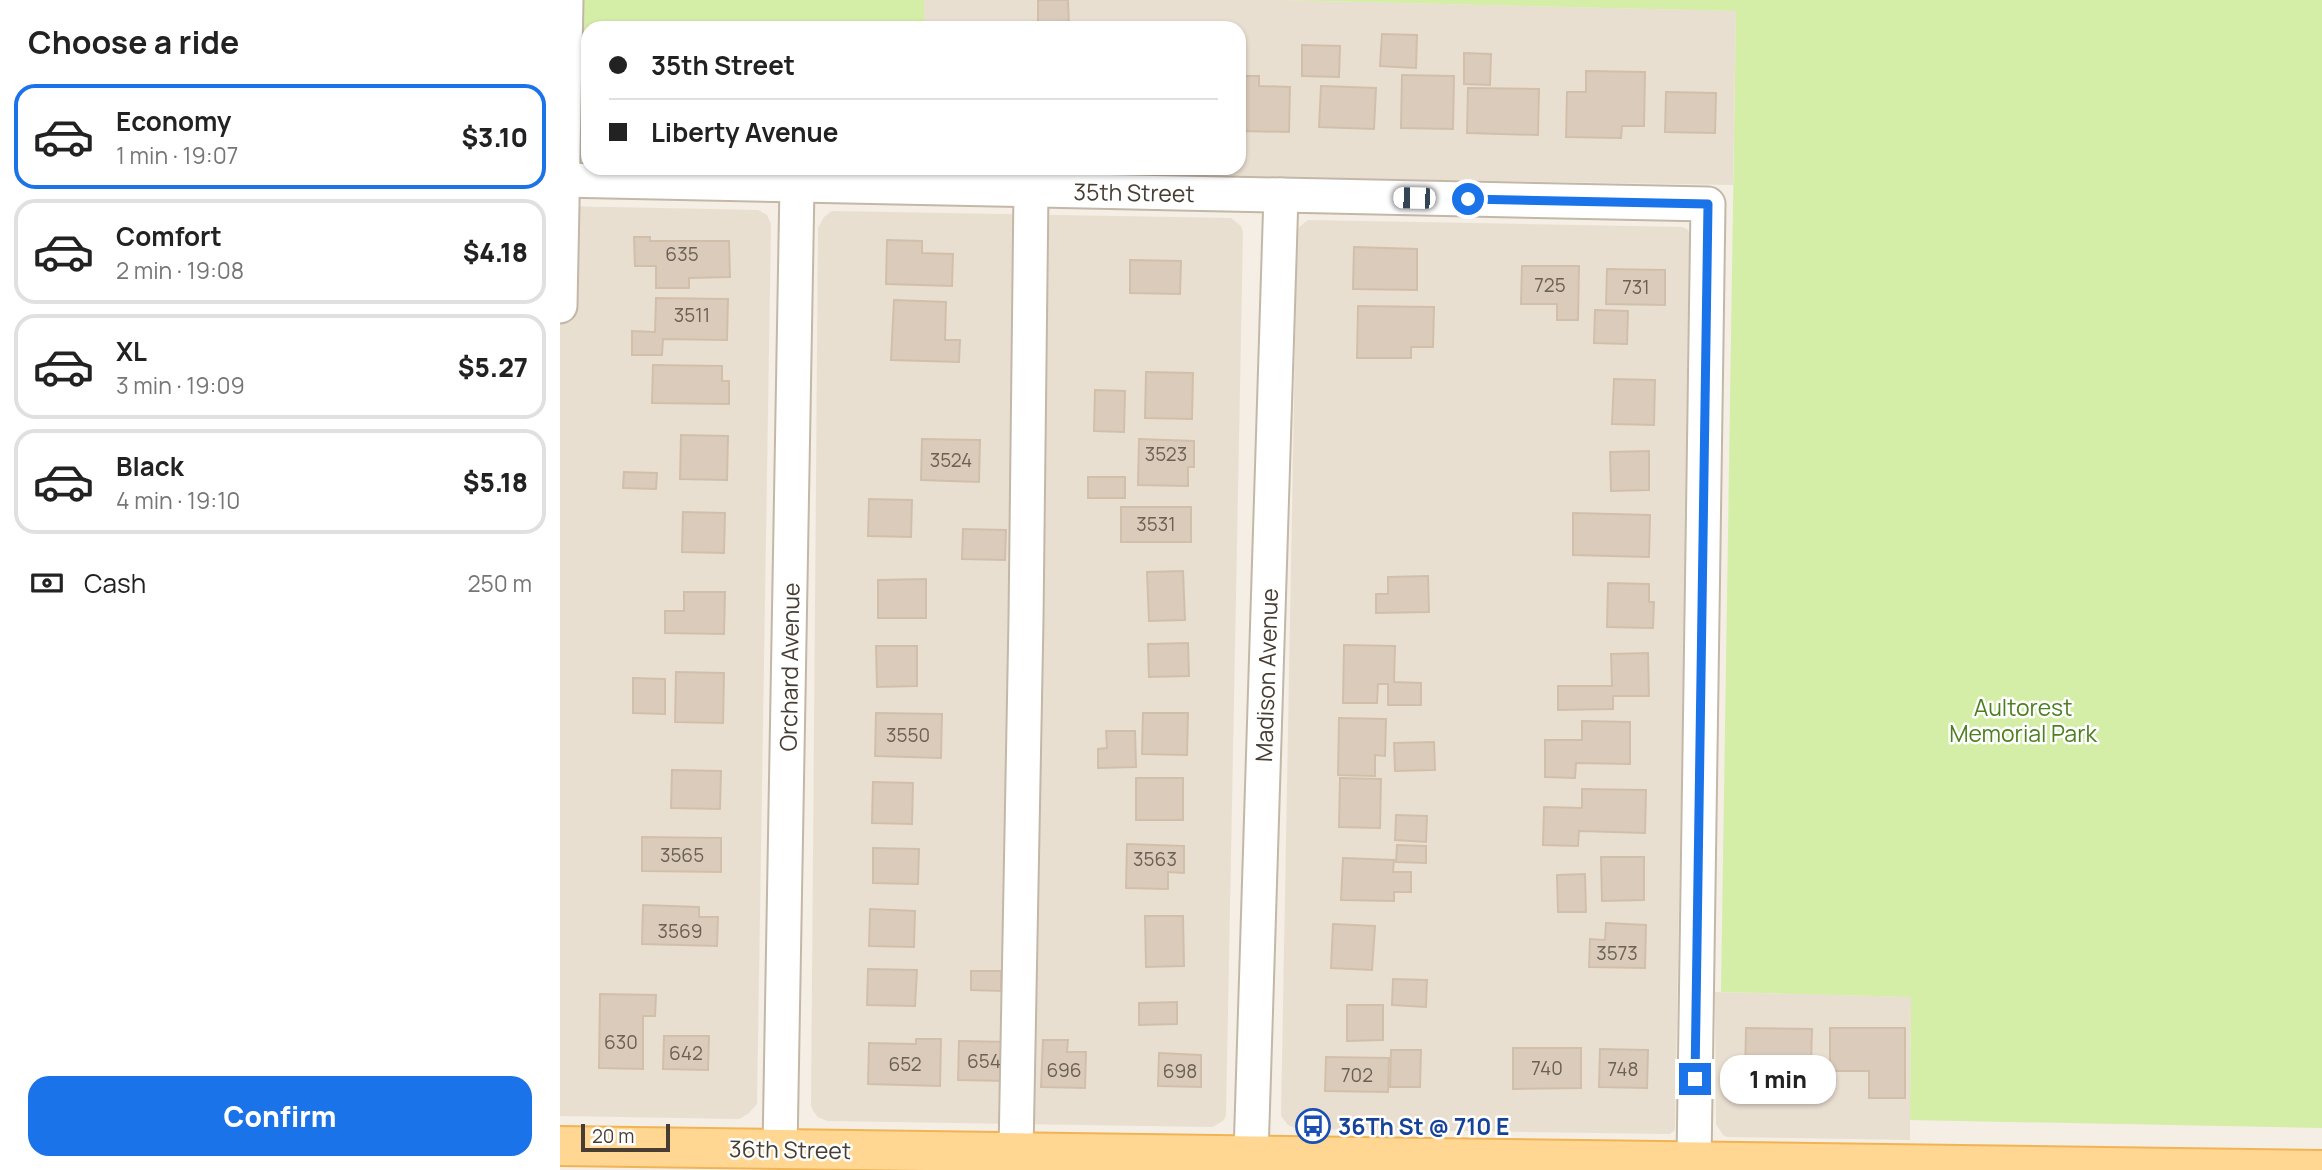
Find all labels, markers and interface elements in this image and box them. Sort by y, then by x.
text: Choose a ride [28,20,239,64]
text: 35th Street [651,47,795,83]
text: Economy [116,103,231,139]
icon: car [32,105,95,168]
text: Liberty Avenue [651,114,839,150]
text: $3.10 [461,119,528,155]
text: 1 min · 19:07 [116,139,238,171]
street label: 35th Street [1073,175,1195,209]
route start [1452,183,1484,215]
car [1393,187,1436,209]
text: Comfort [116,218,222,254]
icon: car [32,220,95,283]
text: $4.18 [463,234,528,270]
house number: 635 [665,241,699,267]
text: 2 min · 19:08 [116,254,244,286]
house number: 725 [1534,272,1566,298]
house number: 731 [1622,274,1650,300]
house number: 3511 [674,302,710,328]
text: XL [116,333,147,369]
icon: car [32,335,95,398]
text: $5.27 [458,349,528,385]
text: 3 min · 19:09 [116,369,245,401]
house number: 3523 [1145,441,1187,467]
house number: 3524 [930,447,972,473]
text: Black [116,448,184,484]
icon: car [32,450,95,513]
text: $5.18 [463,464,528,500]
text: 4 min · 19:10 [116,484,240,516]
house number: 3531 [1136,511,1176,537]
icon: cash [28,564,66,602]
text: Cash [84,565,146,601]
text: 250 m [467,567,532,599]
street label: Orchard Avenue [772,582,806,752]
street label: Madison Avenue [1247,588,1285,762]
park label: Aultorest Memorial Park [1949,691,2097,749]
house number: 3550 [886,722,930,748]
house number: 3565 [660,842,704,868]
house number: 3563 [1133,846,1177,872]
house number: 3569 [658,918,702,944]
house number: 3573 [1596,940,1638,966]
house number: 630 [604,1029,638,1055]
house number: 642 [669,1040,703,1066]
house number: 654 [967,1048,1001,1074]
house number: 652 [888,1051,922,1077]
callout: 1 min [1720,1054,1835,1104]
house number: 740 [1531,1055,1563,1081]
house number: 748 [1607,1056,1639,1082]
house number: 696 [1046,1057,1082,1083]
house number: 698 [1163,1058,1197,1084]
house number: 702 [1341,1062,1373,1088]
route end [1679,1063,1711,1095]
text: 1 min [1749,1063,1807,1095]
button: Confirm [28,1076,532,1156]
bus stop icon: 36Th St @ 710 E [1294,1107,1332,1145]
place label: 36Th St @ 710 E [1338,1110,1509,1142]
scale bar [581,1121,670,1153]
text: 20 m [592,1123,634,1149]
street label: 36th Street [729,1132,851,1166]

